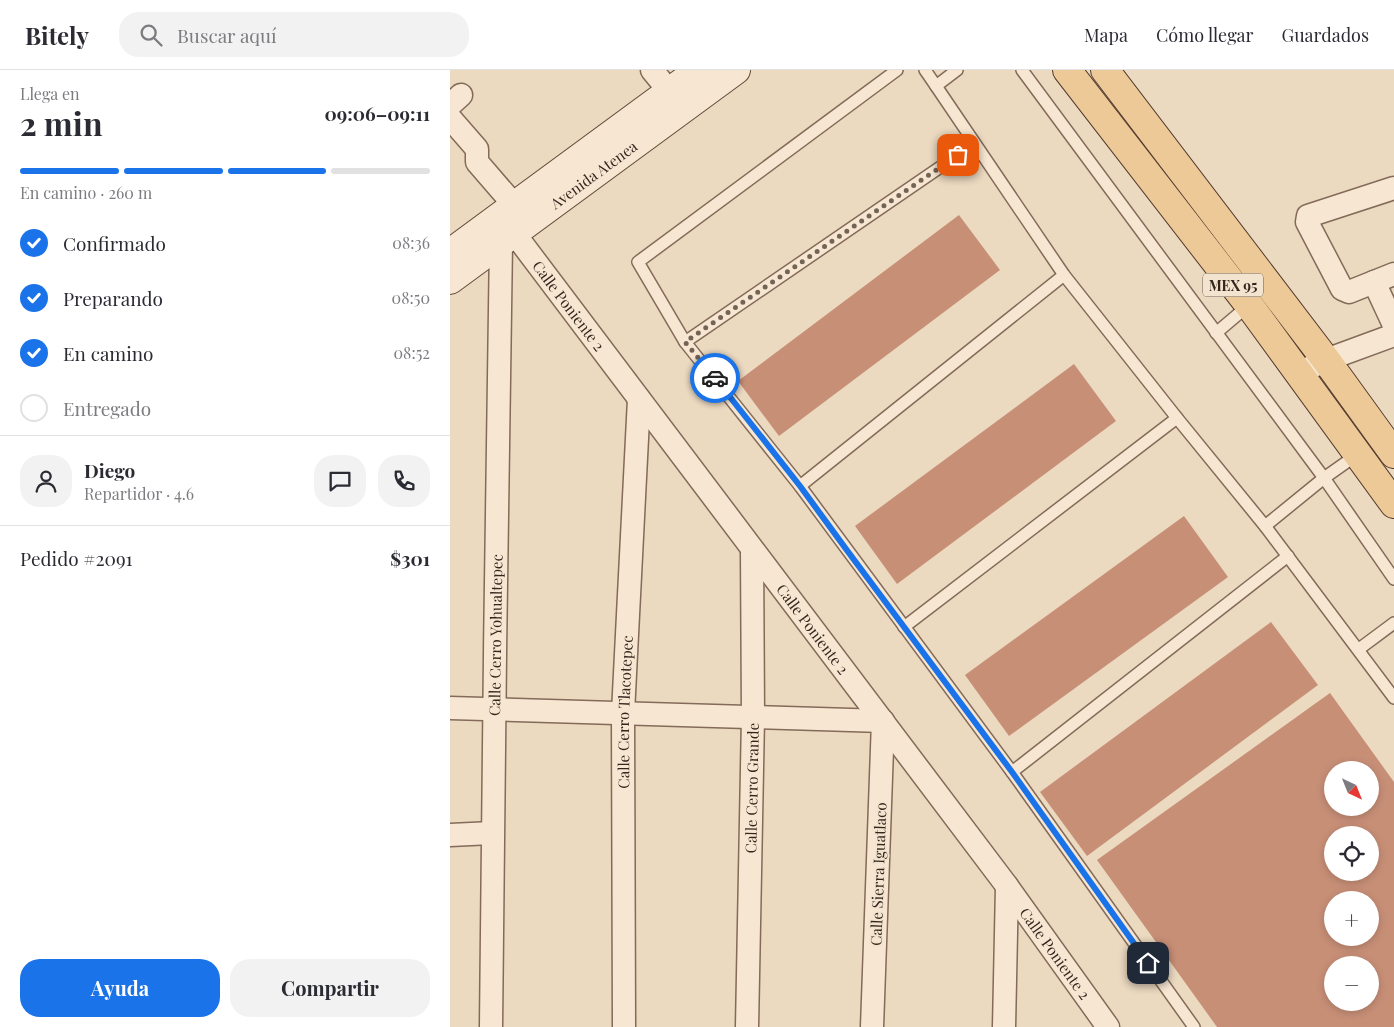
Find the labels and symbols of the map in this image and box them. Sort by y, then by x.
pin [937,134,979,176]
street label: Avenida Atenea [545,136,641,214]
street label: Calle Poniente 2 [528,256,609,355]
road number: MEX 95 [1203,274,1263,296]
courier [690,353,740,403]
street label: Calle Cerro Yohualtepec [484,554,507,716]
street label: Calle Poniente 2 [772,580,853,678]
street label: Calle Cerro Tlacotepec [613,635,637,789]
street label: Calle Cerro Grande [740,723,763,854]
north arrow [1324,761,1379,816]
street label: Calle Sierra Iguatlaco [865,802,891,946]
street label: Calle Poniente 2 [1016,903,1095,1003]
pin [1127,942,1169,984]

